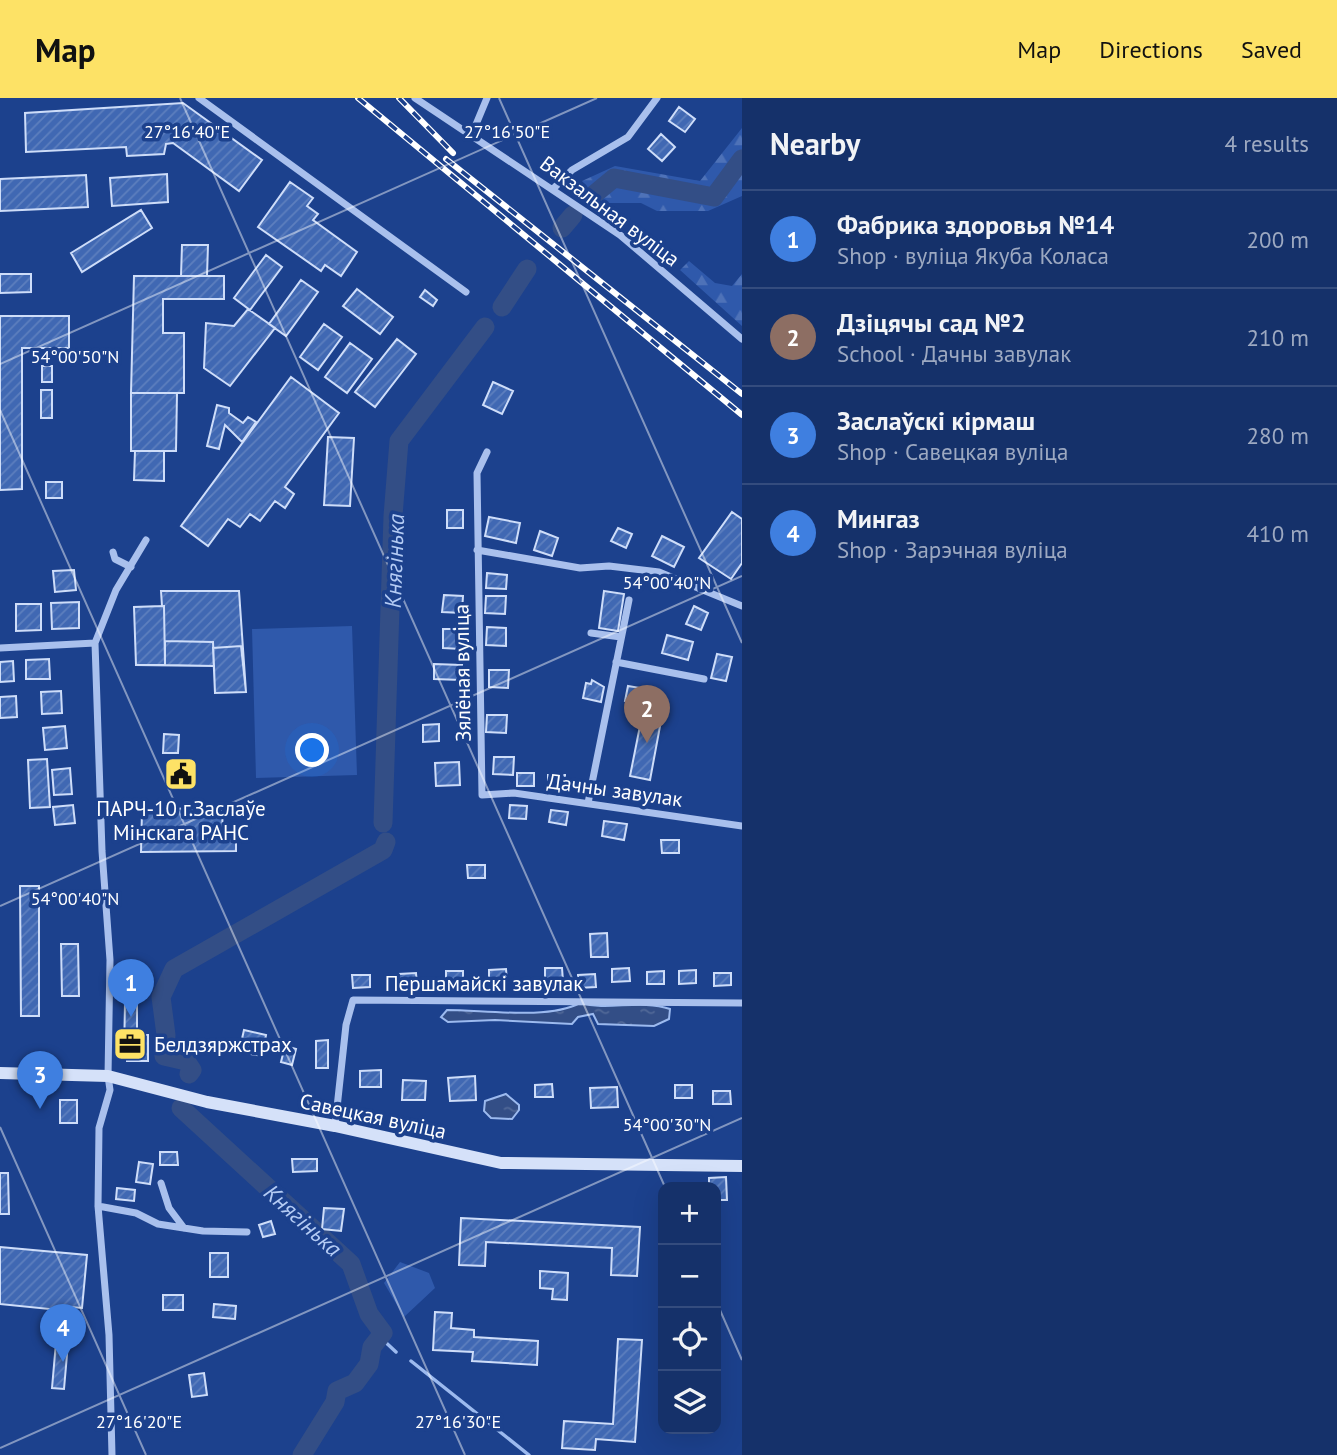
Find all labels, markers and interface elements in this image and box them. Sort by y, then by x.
text: Map [35,28,96,71]
text: Map [1017,34,1061,65]
text: Directions [1099,34,1203,65]
text: Saved [1241,34,1302,65]
text: 27°16'40"E [144,120,230,143]
text: 27°16'50"E [464,120,550,143]
text: Nearby [770,124,860,163]
text: 4 results [1225,129,1309,158]
street label: Вакзальная вуліца [535,150,685,272]
text: Фабрика здоровья №14 [837,208,1114,241]
text: 1 [786,225,800,254]
text: 200 m [1247,225,1309,254]
text: Shop · вуліца Якуба Коласа [837,241,1109,270]
text: Дзіцячы сад №2 [837,306,1026,339]
text: 2 [786,323,800,352]
text: 210 m [1247,323,1309,352]
text: School · Дачны завулак [837,339,1071,368]
text: 54°00'50"N [31,345,119,368]
text: Заслаўскі кірмаш [837,404,1035,437]
text: 3 [786,421,800,450]
text: 280 m [1247,421,1309,450]
text: Shop · Савецкая вуліца [837,437,1068,466]
text: Мингаз [837,502,920,535]
water label: Княгінька [378,513,410,609]
text: 4 [786,519,800,548]
text: 410 m [1247,519,1309,548]
text: Shop · Зарэчная вуліца [837,535,1068,564]
text: 54°00'40"N [623,571,711,594]
street label: Зялёная вуліца [447,604,477,742]
pin: 2 [624,685,670,743]
your location [295,733,329,767]
public building icon: ПАРЧ-10 г.Заслаўе Мінскага РАНС [162,755,200,793]
street label: Дачны завулак [546,767,684,813]
place label: ПАРЧ-10 г.Заслаўе Мінскага РАНС [96,795,266,846]
text: 54°00'40"N [31,887,119,910]
pin: 1 [108,959,154,1017]
street label: Першамайскі завулак [385,970,583,997]
office icon: Белдзяржстрах [111,1025,149,1063]
place label: Белдзяржстрах [154,1031,292,1058]
pin: 3 [17,1051,63,1109]
street label: Савецкая вуліца [297,1087,449,1145]
text: 54°00'30"N [623,1113,711,1136]
water label: Княгінька [258,1178,348,1262]
map controls [658,1182,721,1434]
button: + [658,1182,721,1245]
button: − [658,1245,721,1308]
pin: 4 [40,1304,86,1362]
button: locate [658,1308,721,1371]
button: layers [658,1371,721,1434]
text: 27°16'20"E [96,1410,182,1433]
text: 27°16'30"E [415,1410,501,1433]

